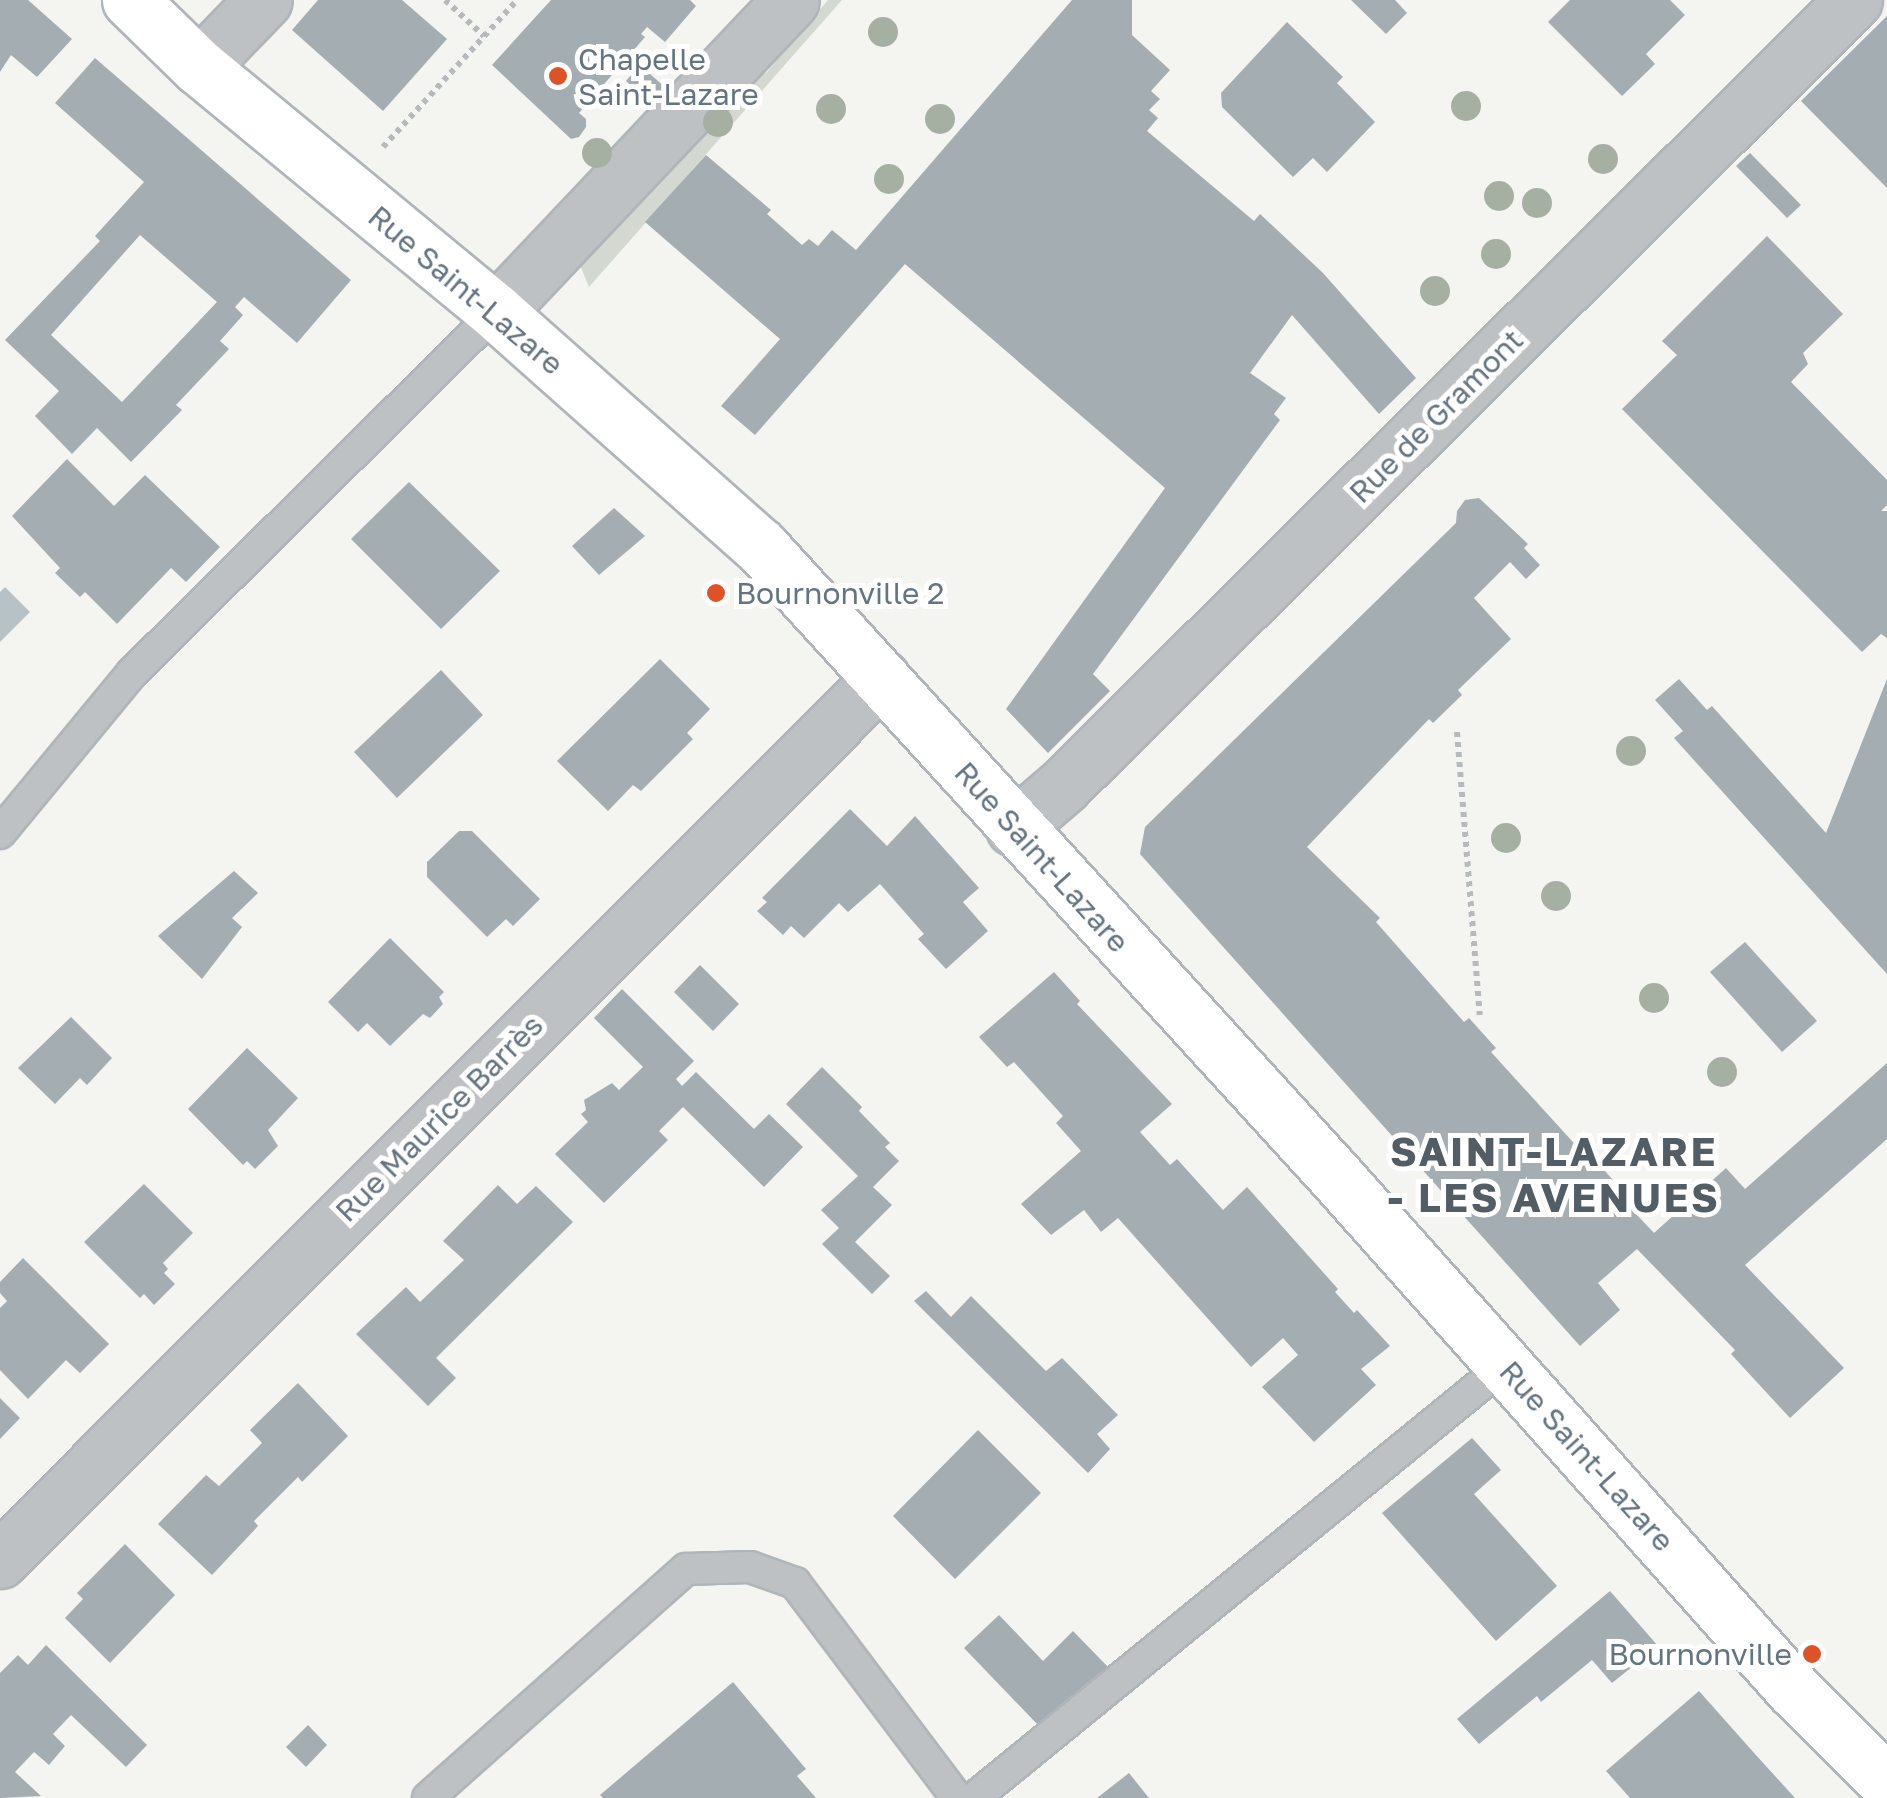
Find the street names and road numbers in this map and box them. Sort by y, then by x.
street label: Rue Saint-Lazare [361,198,571,382]
street label: Rue de Gramont [1342,322,1530,510]
street label: Rue Saint-Lazare [947,755,1137,959]
street label: Rue Maurice Barrès [328,1007,550,1229]
street label: Rue Saint-Lazare [1492,1354,1682,1558]

